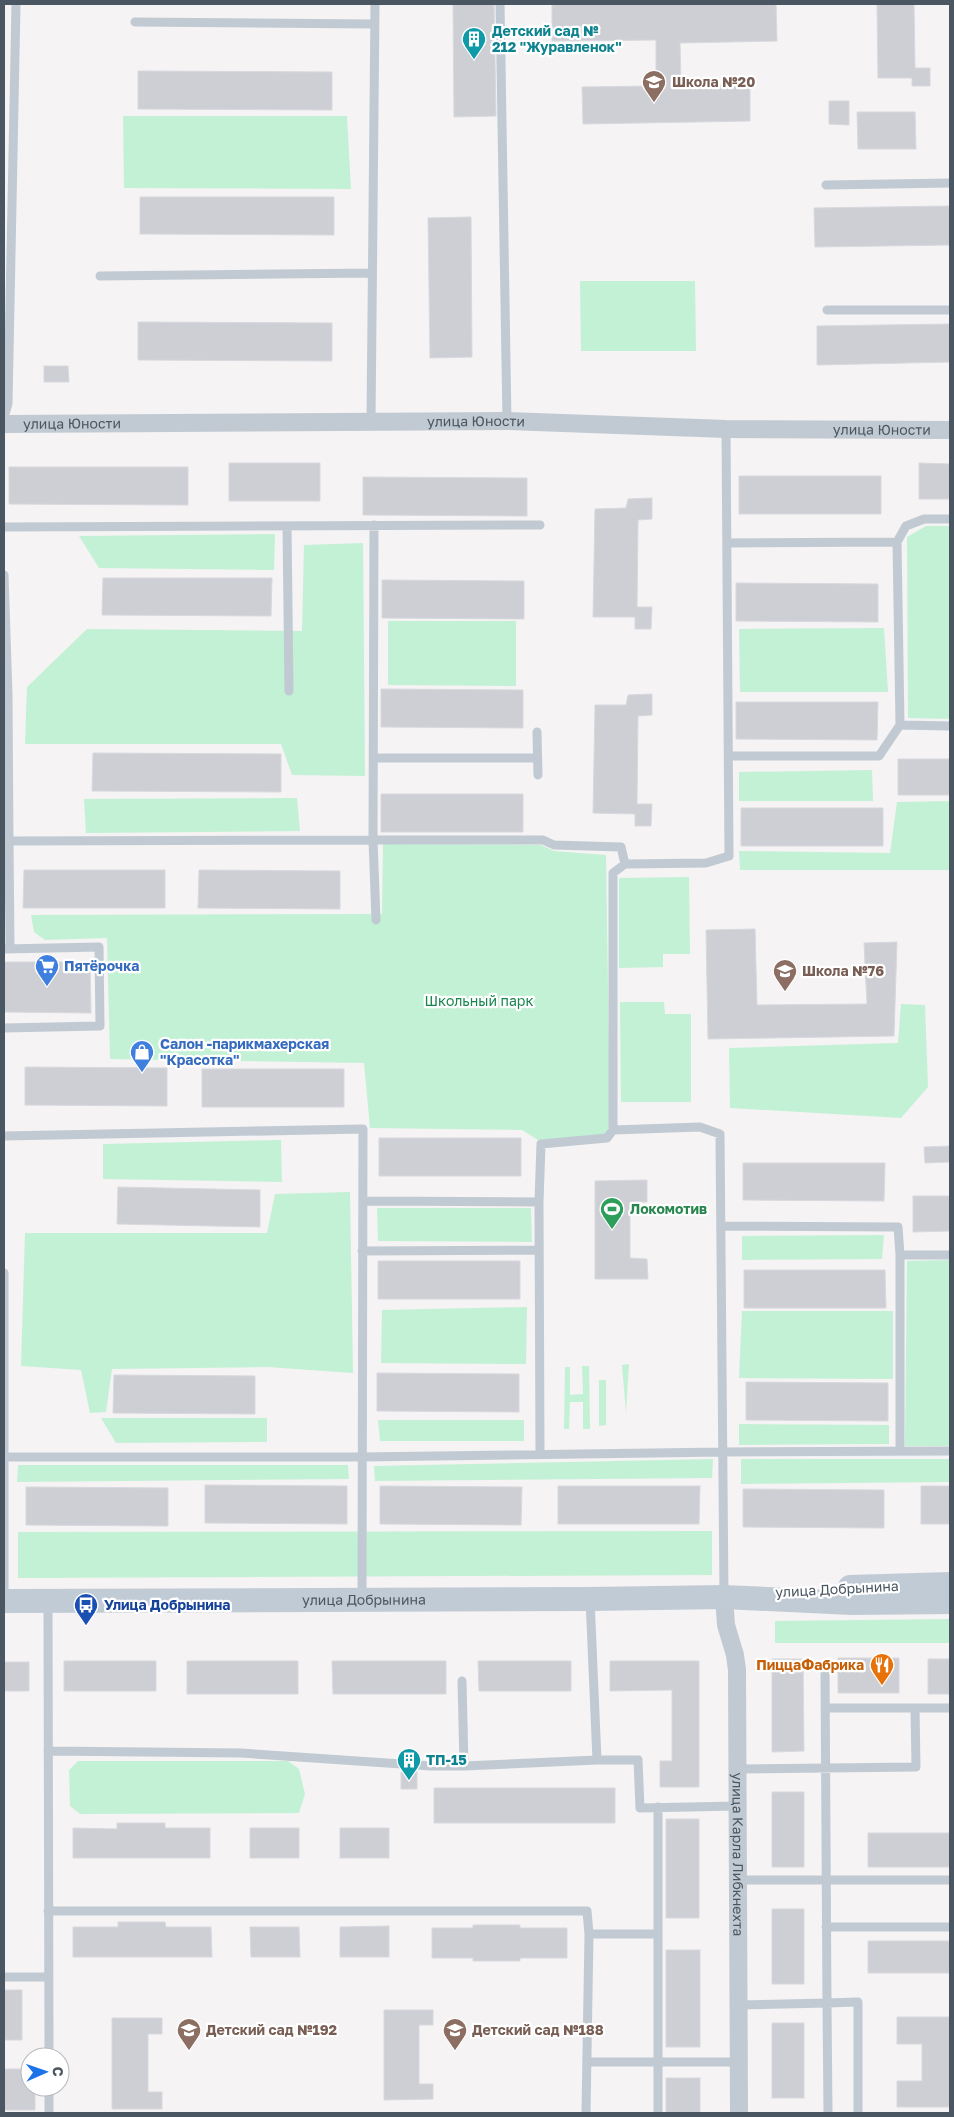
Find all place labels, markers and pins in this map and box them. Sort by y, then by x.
place label: Детский сад № 212 "Журавленок" [492,22,622,55]
building icon: Детский сад № 212 "Журавленок" [461,26,487,60]
school or university icon: Школа №20 [641,69,667,103]
place label: Школа №20 [672,73,755,90]
supermarket icon: Пятёрочка [34,953,60,987]
place label: Пятёрочка [64,957,139,974]
school or university icon: Школа №76 [772,958,798,992]
place label: Школа №76 [802,962,884,979]
place label: Салон -парикмахерская "Красотка" [160,1035,329,1068]
shop icon: Салон -парикмахерская "Красотка" [129,1039,155,1073]
sports icon: Локомотив [599,1196,625,1230]
place label: Локомотив [630,1200,707,1217]
bus stop icon: Улица Добрынина [73,1592,99,1626]
place label: Улица Добрынина [104,1596,230,1613]
restaurant icon: ПиццаФабрика [869,1652,895,1686]
place label: ПиццаФабрика [756,1656,864,1673]
building icon: ТП-15 [396,1747,422,1781]
place label: ТП-15 [426,1751,467,1768]
school or university icon: Детский сад №192 [176,2017,202,2051]
school or university icon: Детский сад №188 [442,2017,468,2051]
place label: Детский сад №192 [206,2021,338,2038]
place label: Детский сад №188 [472,2021,604,2038]

